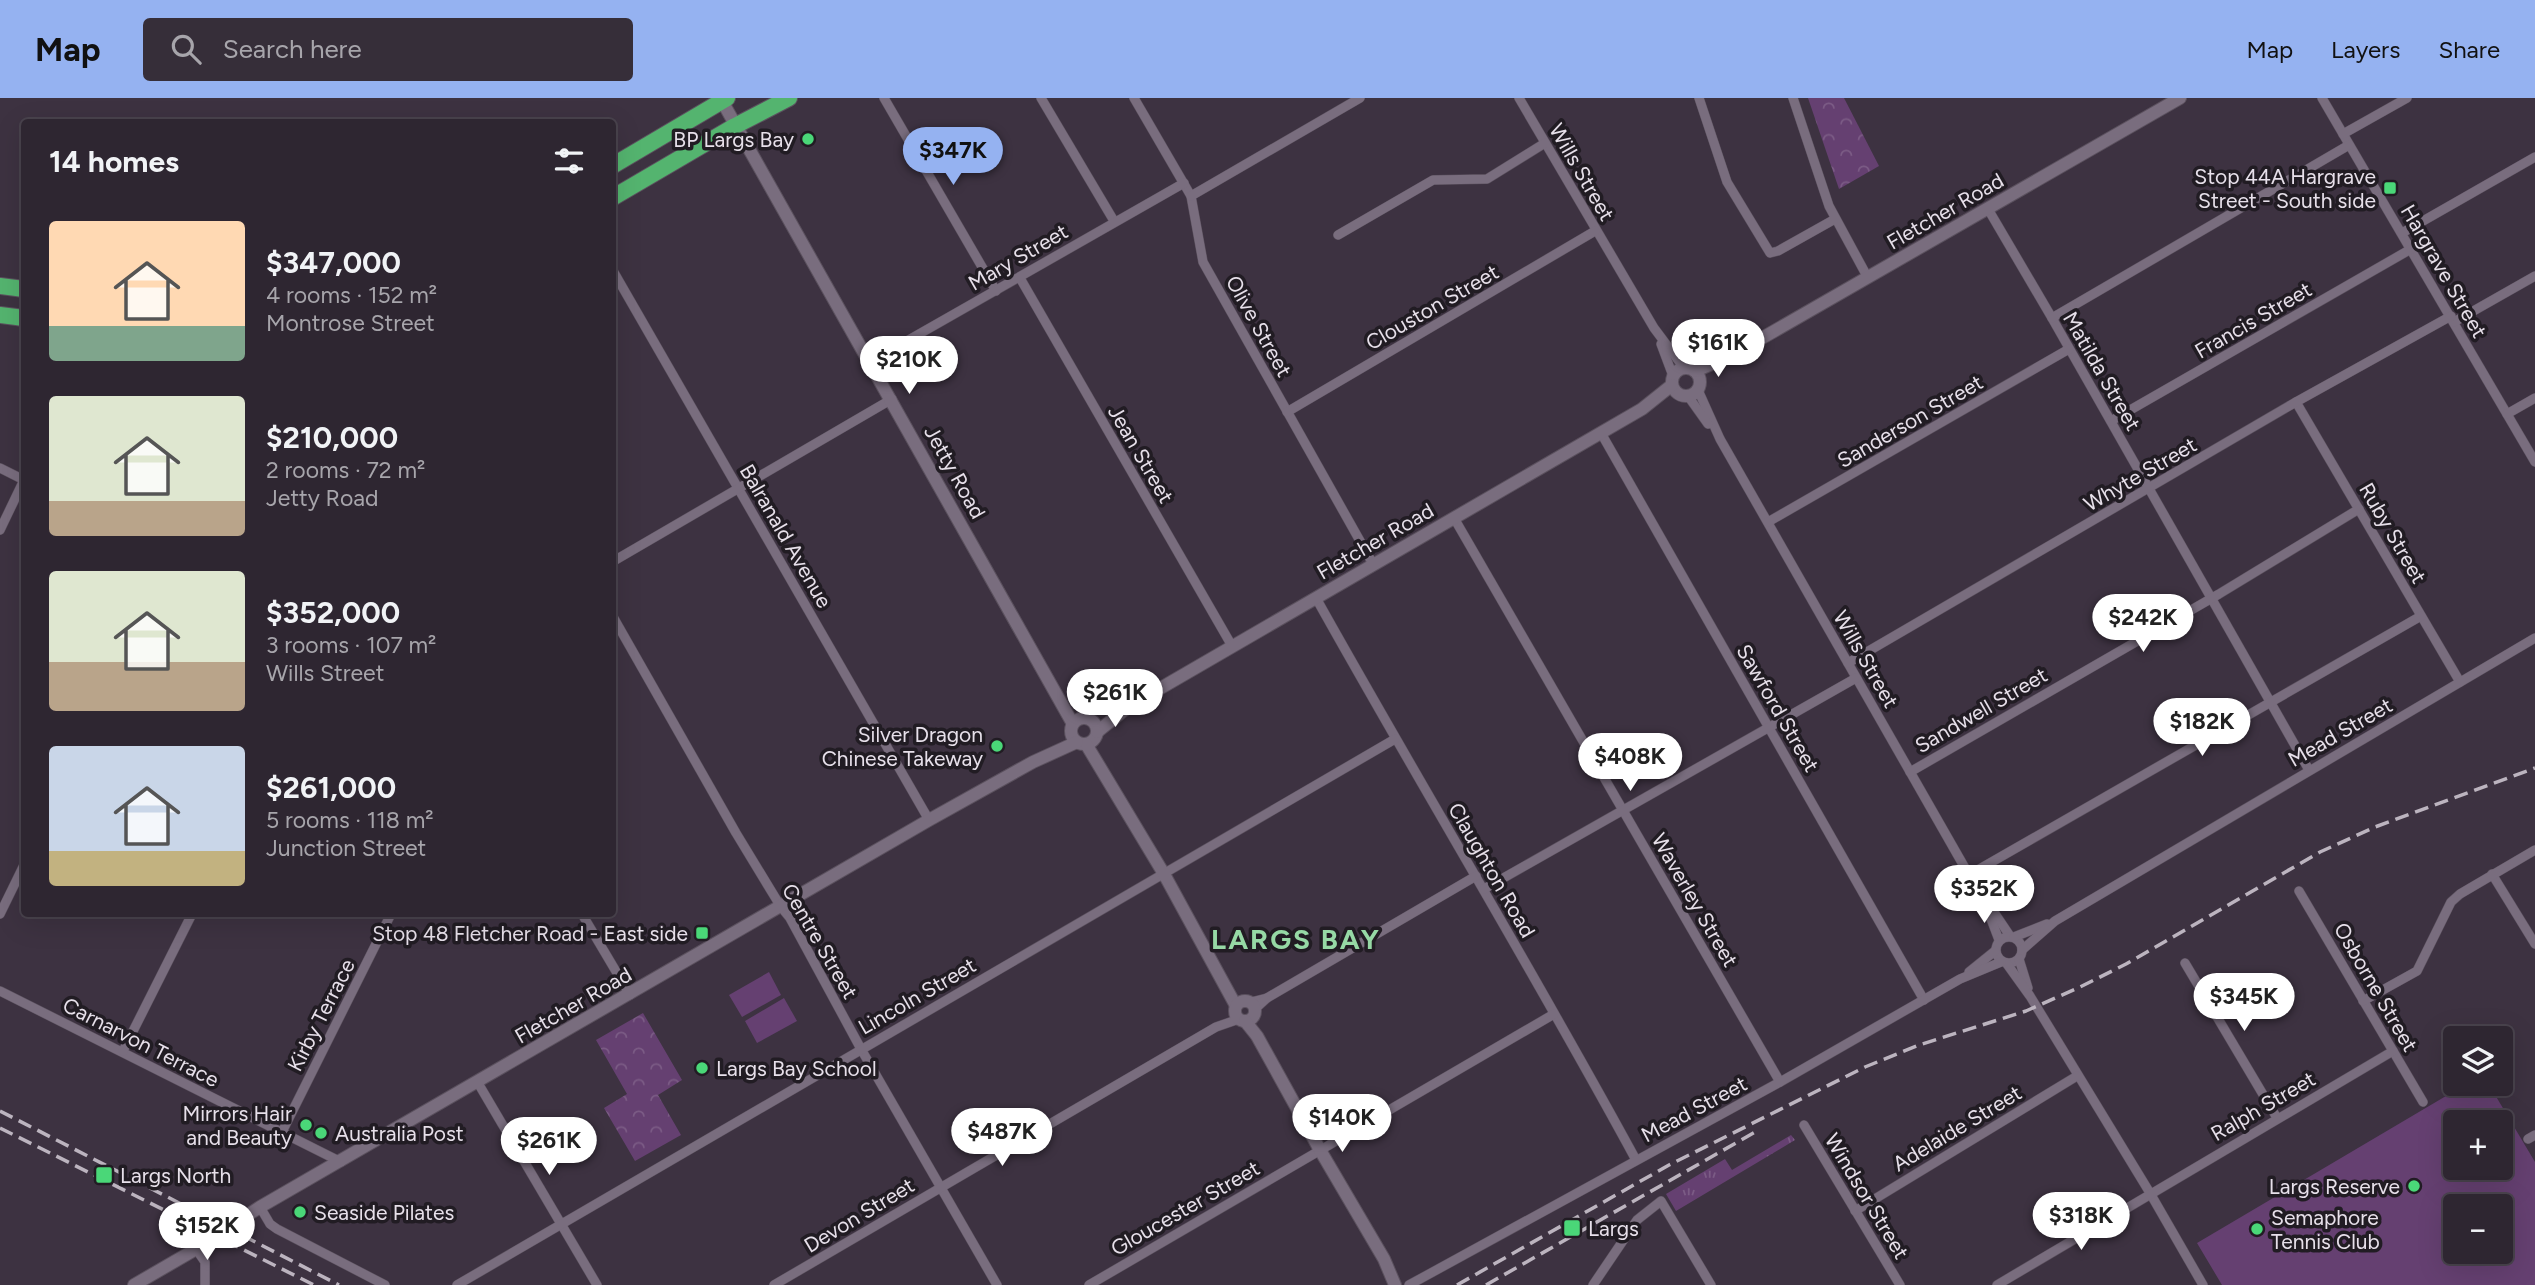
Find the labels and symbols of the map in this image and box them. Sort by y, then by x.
street label: Wills Street [1544,119,1620,225]
place label: BP Largs Bay [673,127,794,152]
pin: $347K [904,127,1002,187]
marker: BP Largs Bay [800,131,816,147]
place label: Stop 44A Hargrave Street - South side [2194,164,2376,213]
street label: Fletcher Road [1882,168,2008,254]
marker: Stop 44A Hargrave Street - South side [2382,180,2398,196]
street label: Hargrave Street [2396,200,2492,342]
street label: Mary Street [964,218,1072,295]
street label: Clouston Street [1361,259,1503,355]
street label: Olive Street [1221,271,1297,381]
street label: Francis Street [2190,276,2316,364]
street label: Matilda Street [2058,307,2146,435]
pin: $161K [1669,320,1767,379]
pin: $210K [860,336,958,396]
street label: Sanderson Street [1833,369,1987,473]
street label: Jean Street [1103,401,1179,507]
street label: Jetty Road [919,421,991,523]
street label: Whyte Street [2079,432,2201,516]
street label: Balranald Avenue [735,460,837,612]
street label: Ruby Street [2354,478,2432,588]
street label: Fletcher Road [1312,498,1438,584]
pin: $242K [2094,594,2192,654]
street label: Wills Street [1828,606,1904,712]
street label: Sawford Street [1731,640,1825,776]
street label: Sandwell Street [1910,662,2052,758]
pin: $261K [1066,670,1164,729]
street label: Mead Street [2283,692,2397,772]
pin: $182K [2153,698,2251,758]
place label: Silver Dragon Chinese Takeway [822,722,983,771]
pin: $408K [1581,734,1679,793]
marker: Silver Dragon Chinese Takeway [989,738,1005,754]
street label: Claughton Road [1443,798,1541,942]
street label: Waverley Street [1647,829,1743,971]
pin: $352K [1935,866,2033,925]
street label: Centre Street [777,879,863,1003]
street label: Osborne Street [2329,918,2423,1056]
place label: Stop 48 Fletcher Road - East side [372,921,688,946]
district label: LARGS BAY [1211,922,1381,956]
marker: Stop 48 Fletcher Road - East side [694,925,710,941]
street label: Lincoln Street [854,952,980,1040]
street label: Kirby Terrace [282,955,360,1075]
street label: Fletcher Road [510,962,636,1048]
pin: $345K [2195,974,2293,1033]
street label: Carnarvon Terrace [59,992,223,1092]
place label: Largs Bay School [716,1056,877,1081]
marker: Largs Bay School [694,1060,710,1076]
street label: Ralph Street [2206,1066,2320,1146]
street label: Mead Street [1637,1071,1751,1147]
street label: Adelaide Street [1888,1080,2026,1176]
pin: $140K [1293,1094,1391,1154]
place label: Mirrors Hair and Beauty [182,1101,292,1150]
pin: $487K [953,1108,1051,1168]
marker: Mirrors Hair and Beauty [298,1117,314,1133]
pin: $261K [500,1118,598,1177]
place label: Australia Post [335,1121,464,1146]
marker: Australia Post [313,1125,329,1141]
street label: Windsor Street [1820,1129,1914,1263]
street label: Gloucester Street [1106,1155,1264,1261]
place label: Largs North [120,1163,231,1188]
marker: Largs North [94,1165,114,1185]
street label: Devon Street [799,1172,919,1258]
place label: Largs Reserve [2269,1174,2400,1199]
marker: Largs Reserve [2406,1178,2422,1194]
pin: $318K [2032,1192,2130,1252]
place label: Seaside Pilates [314,1200,454,1225]
pin: $152K [158,1202,256,1262]
marker: Seaside Pilates [292,1204,308,1220]
place label: Semaphore Tennis Club [2271,1205,2380,1254]
place label: Largs [1588,1216,1639,1241]
marker: Largs [1562,1218,1582,1238]
marker: Semaphore Tennis Club [2249,1221,2265,1237]

